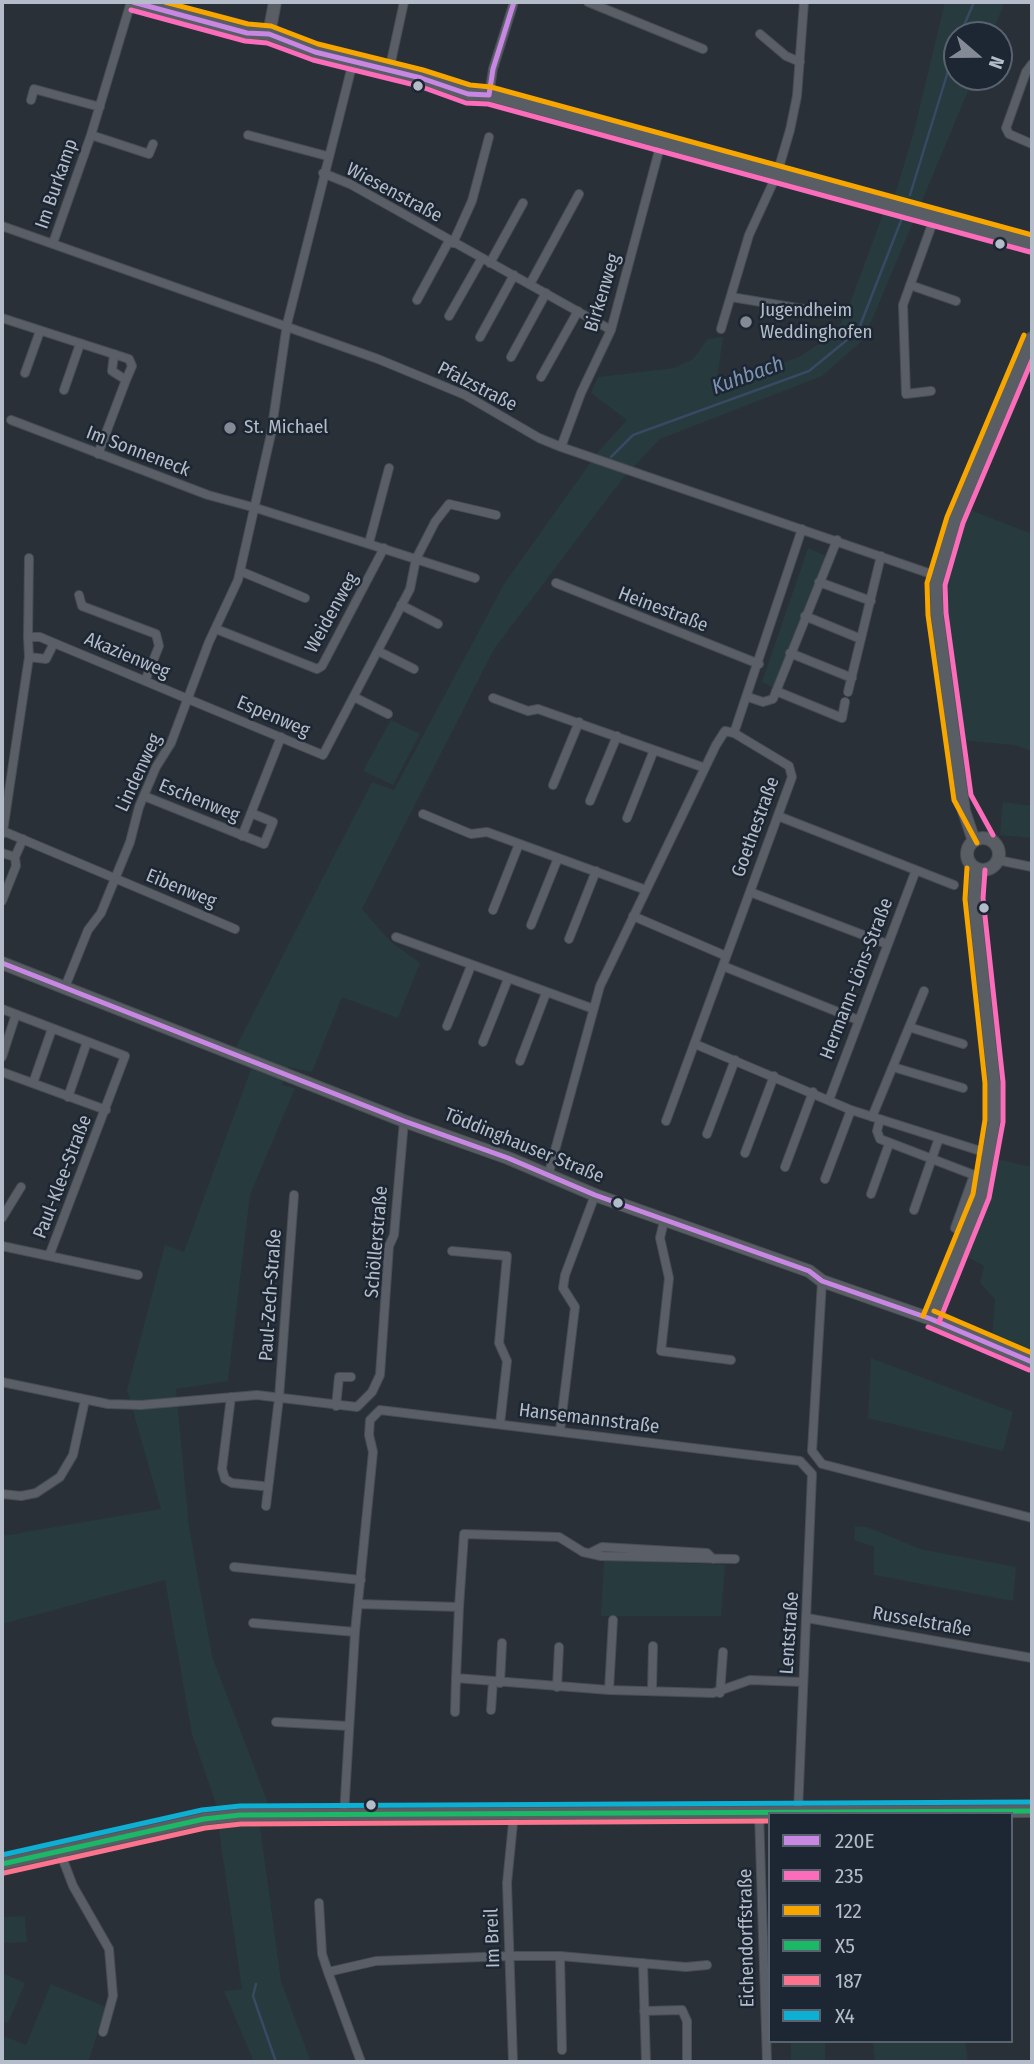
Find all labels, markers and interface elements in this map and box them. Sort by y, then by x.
north arrow [943,21,1013,91]
text: N [984,53,1009,72]
unlabelled marker [411,79,425,93]
street label: Im Burkamp [31,136,83,232]
street label: Wiesenstraße [342,158,446,228]
unlabelled marker [993,237,1007,251]
street label: Birkenweg [580,251,626,335]
place label: Jugendheim Weddinghofen [760,300,873,344]
marker: Jugendheim Weddinghofen [738,314,754,330]
water label: Kuhbach [709,351,787,401]
street label: Pfalzstraße [433,357,521,417]
place label: St. Michael [244,417,328,439]
marker: St. Michael [222,420,238,436]
street label: Im Sonneneck [83,422,193,482]
street label: Weidenweg [301,569,363,657]
street label: Heinestraße [615,582,711,638]
street label: Akazienweg [81,628,173,684]
street label: Espenweg [233,691,313,743]
street label: Lindenweg [111,730,167,816]
street label: Eschenweg [155,774,243,828]
street label: Goethestraße [727,774,785,880]
street label: Eibenweg [142,865,220,913]
street label: Hermann-Löns-Straße [816,895,898,1063]
unlabelled marker [977,901,991,915]
street label: Töddinghauser Straße [441,1104,607,1188]
street label: Paul-Klee-Straße [29,1112,97,1242]
street label: Schöllerstraße [361,1185,393,1299]
unlabelled marker [611,1196,625,1210]
street label: Paul-Zech-Straße [255,1228,287,1362]
street label: Hansemannstraße [517,1399,661,1439]
street label: Lentstraße [776,1591,804,1675]
street label: Russelstraße [871,1602,973,1642]
unlabelled marker [364,1798,378,1812]
legend [768,1812,1013,2043]
text: 220E [835,1828,874,1854]
text: 235 [835,1863,863,1889]
street label: Eichendorffstraße [734,1868,760,2008]
text: 122 [835,1898,862,1924]
street label: Im Breil [481,1908,505,1968]
text: X5 [835,1933,855,1959]
text: 187 [835,1968,862,1994]
text: X4 [835,2003,855,2029]

